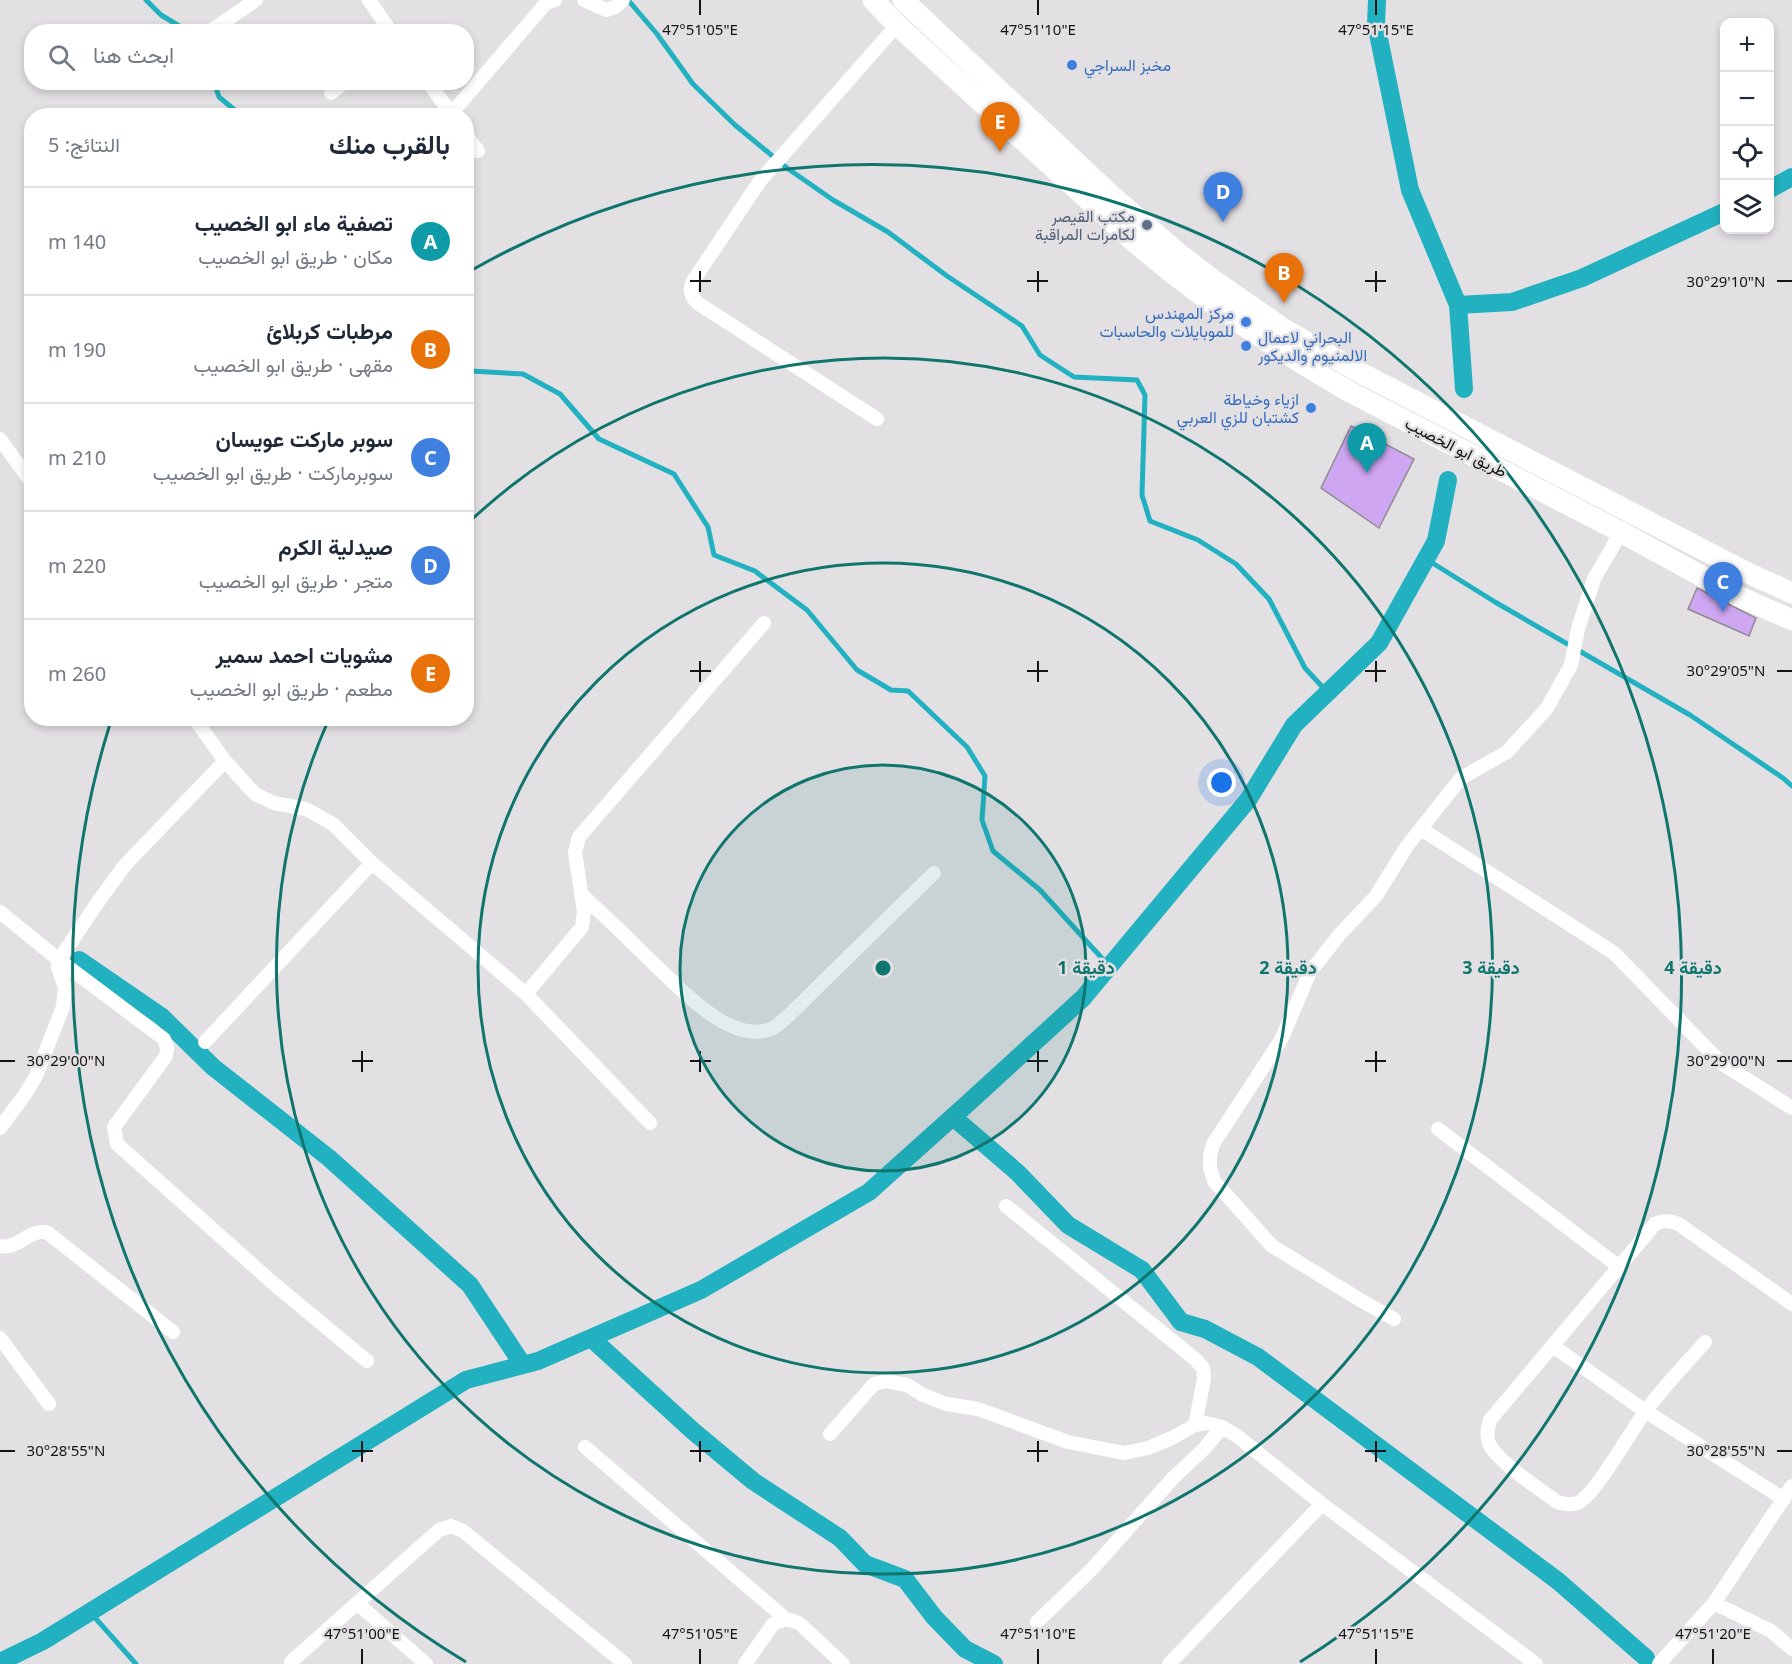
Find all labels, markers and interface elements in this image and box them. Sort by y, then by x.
map controls [1720,18,1774,234]
button: + [1720,18,1774,72]
text: 47°51'05"E [662,19,738,39]
text: 47°51'10"E [1000,19,1076,39]
text: 47°51'15"E [1338,19,1414,39]
search box [24,24,474,90]
text: ابحث هنا [93,39,174,69]
icon: search [45,41,78,74]
place label: مخبز السراجي [1084,54,1171,79]
marker: مخبز السراجي [1065,58,1079,72]
button: − [1720,72,1774,126]
pin: E [980,102,1020,152]
text: بالقرب منك [329,126,450,162]
button: locate [1720,126,1774,180]
text: النتائج: 5 [48,131,120,158]
pin: D [1204,172,1242,222]
button: layers [1720,180,1774,234]
place label: مكتب القيصر لكامرات المراقبة [1035,205,1135,245]
text: تصفية ماء ابو الخصيب [195,207,393,237]
marker: مكتب القيصر لكامرات المراقبة [1140,218,1154,232]
text: 140 m [48,228,106,255]
text: A [424,228,437,255]
text: مكان · طريق ابو الخصيب [198,243,393,270]
pin: B [1264,254,1304,303]
text: 30°29'10"N [1687,271,1765,291]
place label: مركز المهندس للموبايلات والحاسبات [1099,302,1234,342]
text: مرطبات كربلائ [266,315,393,345]
marker: مركز المهندس للموبايلات والحاسبات [1239,315,1253,329]
place label: البحراني لاعمال الالمنيوم والديكور [1257,326,1367,366]
text: 190 m [48,336,106,363]
text: B [424,336,437,363]
marker: البحراني لاعمال الالمنيوم والديكور [1239,339,1253,353]
text: مقهى · طريق ابو الخصيب [194,351,393,378]
place label: ازياء وخياطة كشتبان للزي العربي [1177,388,1299,431]
marker: ازياء وخياطة كشتبان للزي العربي [1304,401,1318,415]
street label: طريق ابو الخصيب [1401,412,1511,482]
text: سوبر ماركت عويسان [215,423,393,453]
pin: A [1348,424,1386,473]
text: 210 m [48,444,106,471]
text: C [424,444,437,471]
text: سوبرماركت · طريق ابو الخصيب [153,459,393,486]
text: صيدلية الكرم [278,531,393,561]
text: 220 m [48,552,106,579]
text: D [423,552,438,579]
pin: C [1704,562,1742,612]
text: متجر · طريق ابو الخصيب [199,567,393,594]
text: مشويات احمد سمير [215,639,393,669]
text: 260 m [48,660,106,687]
text: E [425,660,436,687]
text: 30°29'05"N [1687,660,1765,680]
text: مطعم · طريق ابو الخصيب [190,675,393,702]
your location [1207,768,1236,797]
text: 1 دقيقة [1057,955,1115,979]
text: 2 دقيقة [1259,955,1317,979]
text: 3 دقيقة [1462,955,1520,979]
text: 4 دقيقة [1664,955,1722,979]
centre of rings [873,958,893,978]
text: 30°29'00"N [27,1050,105,1070]
text: 30°29'00"N [1687,1050,1765,1070]
text: 30°28'55"N [27,1440,105,1460]
text: 30°28'55"N [1687,1440,1765,1460]
text: 47°51'00"E [324,1623,400,1643]
text: 47°51'05"E [662,1623,738,1643]
text: 47°51'10"E [1000,1623,1076,1643]
text: 47°51'15"E [1338,1623,1414,1643]
text: 47°51'20"E [1675,1623,1751,1643]

